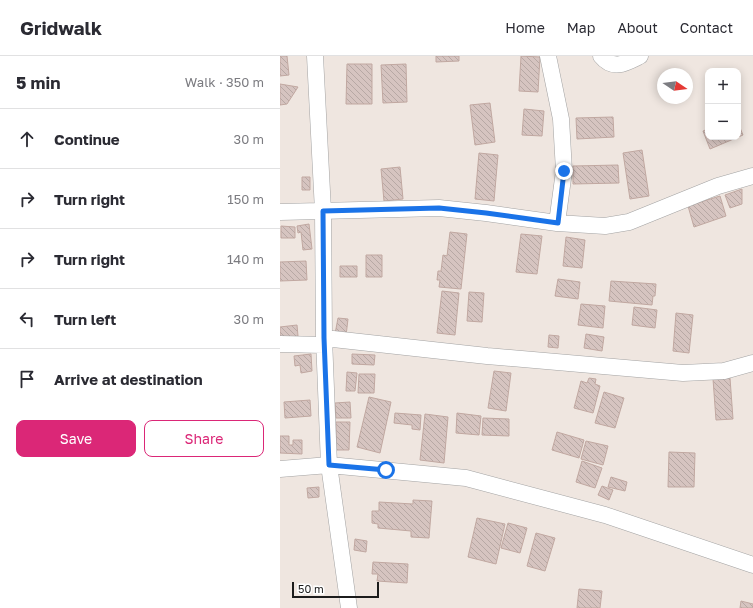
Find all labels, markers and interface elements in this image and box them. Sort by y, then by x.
text: Gridwalk [20,16,102,39]
text: Home [505,19,545,36]
text: Map [567,19,595,36]
text: About [617,19,658,36]
text: Contact [680,19,733,36]
north arrow [657,68,693,104]
map controls [705,68,741,140]
button: + [705,68,741,104]
text: 5 min [16,72,60,93]
text: Walk · 350 m [185,74,264,90]
button: − [705,104,741,140]
icon: ahead [16,128,38,150]
text: Continue [54,130,120,148]
text: 30 m [234,131,264,147]
route end [555,162,573,180]
icon: right [16,188,38,210]
text: Turn right [54,190,125,208]
text: 150 m [227,191,264,207]
icon: right [16,248,38,270]
text: Turn right [54,250,125,268]
text: 140 m [227,251,264,267]
icon: left [16,308,38,330]
text: Turn left [54,310,116,328]
text: 30 m [234,311,264,327]
icon: arrive [16,368,38,390]
text: Arrive at destination [54,370,203,388]
button: Save [16,420,136,457]
button: Share [144,420,264,457]
route start [377,461,395,479]
scale bar [292,580,379,599]
text: 50 m [298,582,324,595]

